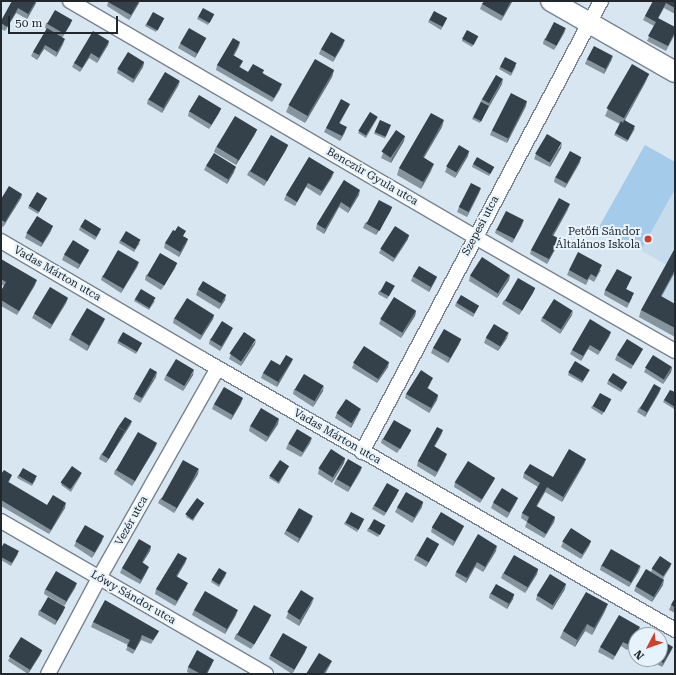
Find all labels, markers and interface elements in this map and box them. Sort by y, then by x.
scale bar [10,8,120,34]
text: 50 m [15,16,42,30]
street label: Benczúr Gyula utca [324,145,420,209]
street label: Szepesi utca [460,194,502,258]
place label: Petőfi Sándor Általános Iskola [555,226,640,252]
marker: Petőfi Sándor Általános Iskola [643,234,653,244]
street label: Vadas Márton utca [11,244,103,304]
street label: Vadas Márton utca [291,407,383,467]
street label: Vezér utca [113,494,151,548]
street label: Lőwy Sándor utca [88,568,178,628]
north arrow [628,627,668,667]
text: N [632,647,647,662]

